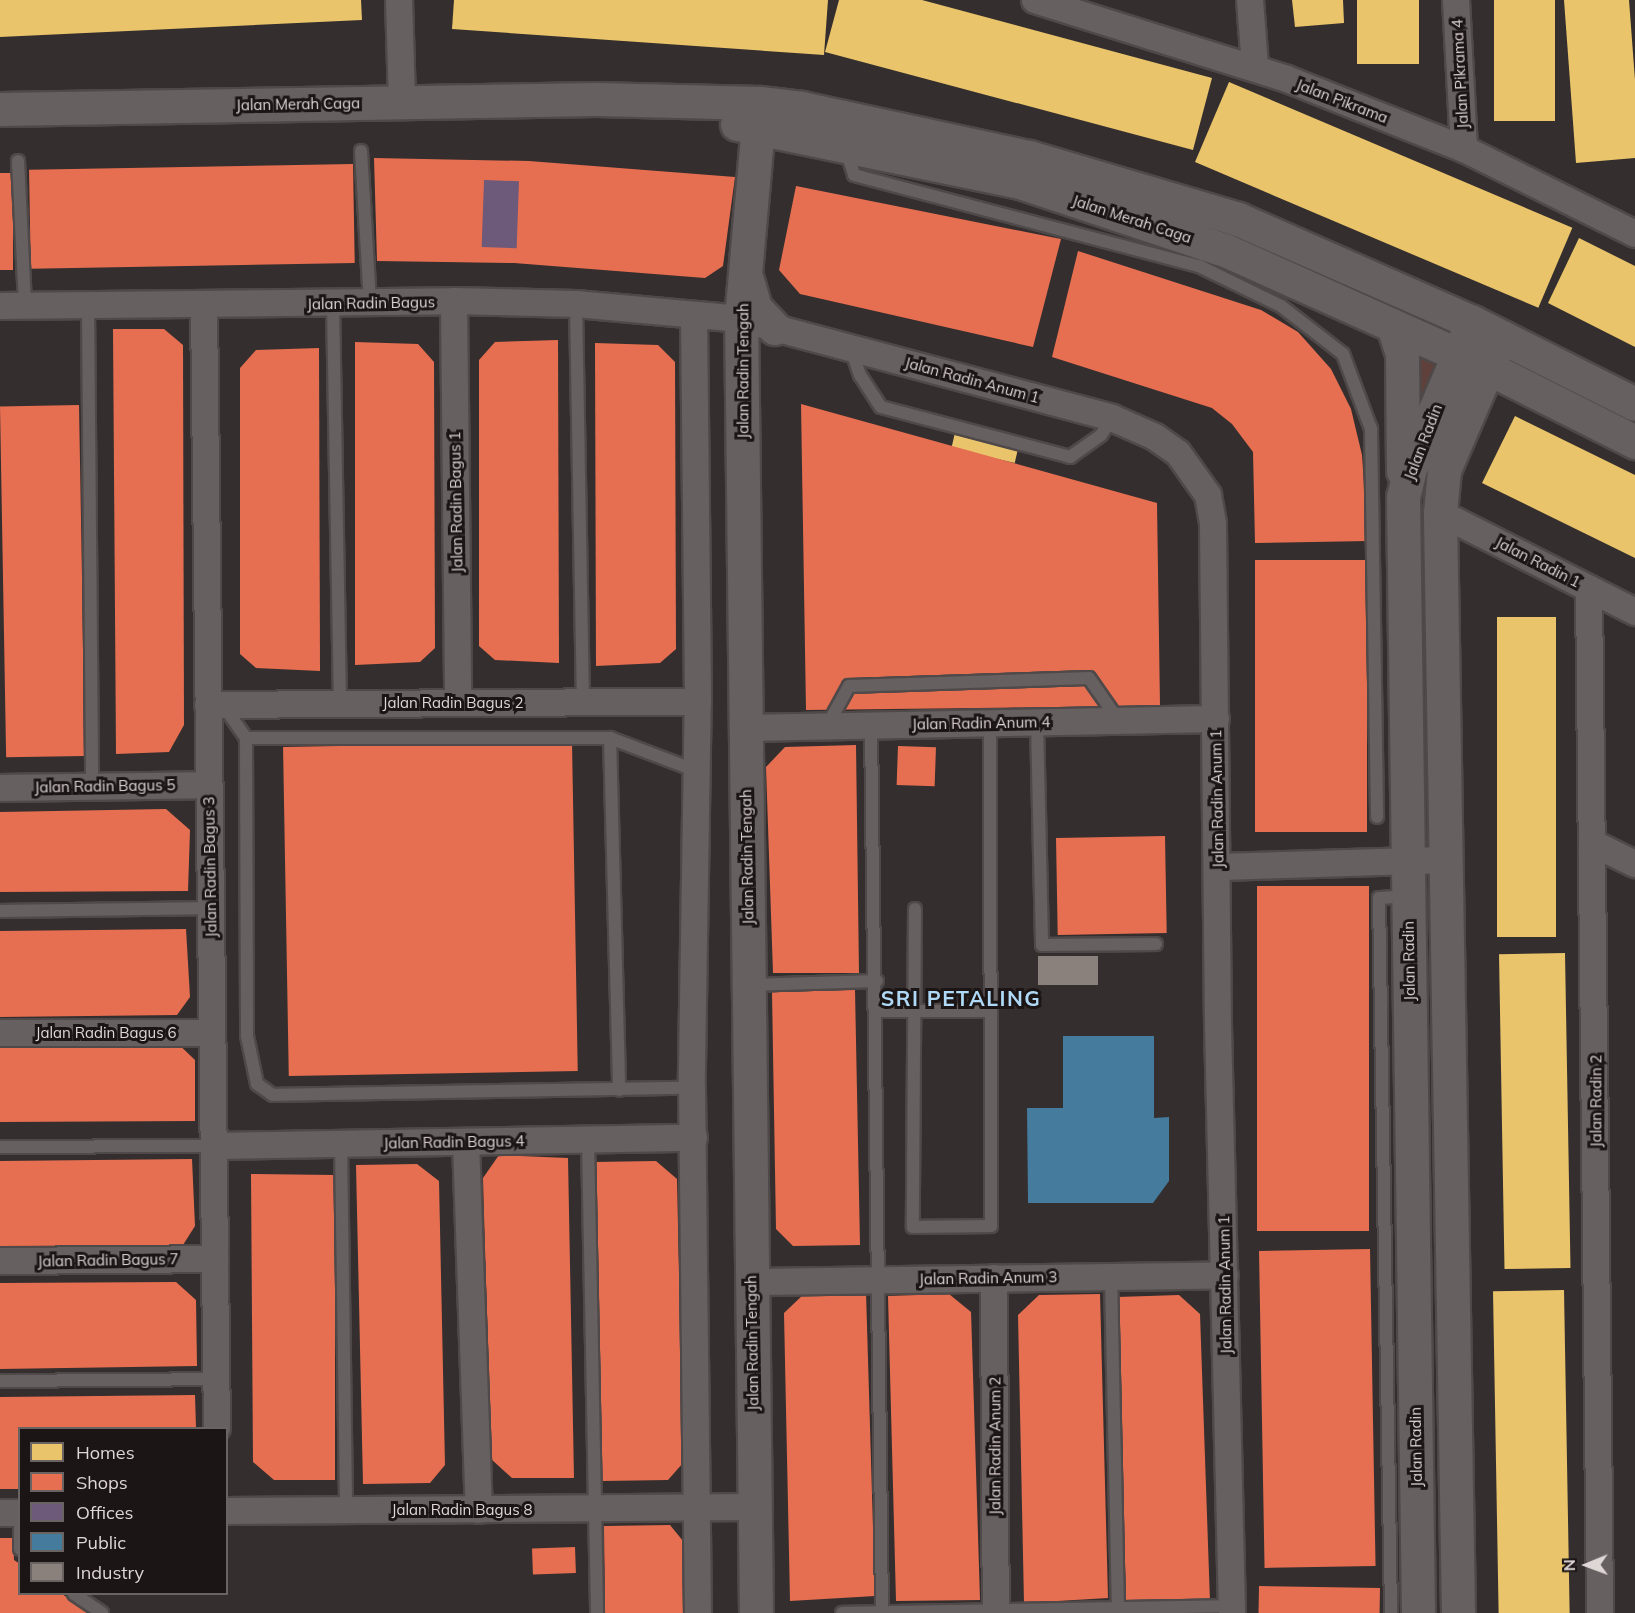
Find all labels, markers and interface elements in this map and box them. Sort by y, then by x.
street label: Jalan Pikrama 4 [1448,19,1472,129]
street label: Jalan Pikrama [1294,75,1390,127]
street label: Jalan Merah Caga [236,94,360,114]
street label: Jalan Merah Caga [1070,191,1194,247]
street label: Jalan Radin Bagus [307,293,435,313]
street label: Jalan Radin Tengah [734,303,752,439]
street label: Jalan Radin Anum 1 [903,353,1041,407]
street label: Jalan Radin [1400,401,1446,483]
street label: Jalan Radin Bagus 1 [446,431,466,573]
street label: Jalan Radin 1 [1493,533,1583,591]
street label: Jalan Radin Bagus 2 [382,694,524,712]
street label: Jalan Radin Anum 4 [912,713,1050,733]
street label: Jalan Radin Anum 1 [1207,730,1227,868]
street label: Jalan Radin Bagus 5 [34,776,176,796]
street label: Jalan Radin Tengah [737,789,757,925]
street label: Jalan Radin Bagus 3 [200,796,220,938]
street label: Jalan Radin [1399,921,1419,1001]
district label: SRI PETALING [881,985,1041,1011]
street label: Jalan Radin Bagus 6 [35,1024,177,1042]
street label: Jalan Radin 2 [1587,1055,1605,1147]
street label: Jalan Radin Bagus 4 [383,1132,525,1152]
street label: Jalan Radin Anum 1 [1215,1216,1235,1354]
street label: Jalan Radin Bagus 7 [37,1250,179,1270]
street label: Jalan Radin Anum 3 [919,1268,1057,1288]
street label: Jalan Radin Tengah [742,1275,762,1411]
street label: Jalan Radin Anum 2 [986,1377,1004,1515]
street label: Jalan Radin [1406,1407,1426,1487]
legend [18,1427,228,1595]
text: Homes [76,1441,135,1464]
text: Shops [76,1471,128,1494]
text: Offices [76,1501,133,1524]
street label: Jalan Radin Bagus 8 [391,1501,533,1519]
text: Public [76,1531,126,1554]
north arrow [1557,1535,1617,1595]
text: N [1559,1559,1579,1572]
text: Industry [76,1561,144,1584]

